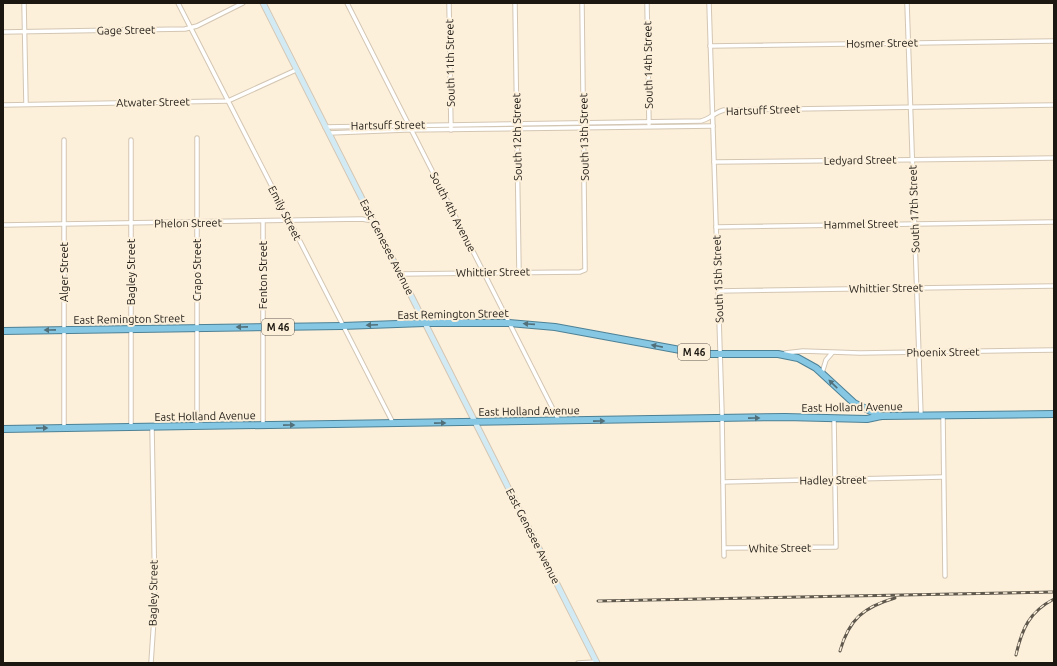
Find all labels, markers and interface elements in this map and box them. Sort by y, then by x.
street label: South 11th Street [443,18,457,107]
street label: South 14th Street [641,20,655,109]
street label: Gage Street [97,23,156,37]
street label: Hosmer Street [846,36,919,50]
street label: South 12th Street [510,92,524,181]
street label: South 13th Street [577,92,591,181]
street label: Atwater Street [116,95,190,109]
street label: Hartsuff Street [726,103,801,117]
street label: Hartsuff Street [351,118,426,132]
street label: Ledyard Street [823,153,897,167]
street label: South 17th Street [906,164,922,253]
street label: South 4th Avenue [428,170,478,254]
street label: Emily Street [266,184,304,243]
street label: East Genesee Avenue [358,197,416,297]
street label: Phelon Street [154,216,223,230]
street label: Hammel Street [824,217,899,231]
street label: South 15th Street [710,234,726,323]
street label: Bagley Street [125,238,137,305]
street label: Crapo Street [191,238,203,301]
street label: Fenton Street [257,240,269,309]
street label: Alger Street [58,241,70,302]
street label: Whittier Street [456,265,531,279]
street label: Whittier Street [849,281,924,295]
street label: East Remington Street [397,307,509,321]
street label: East Remington Street [73,312,185,326]
road number: M 46 [262,319,294,335]
one-way arrow [523,321,535,328]
one-way arrow [365,322,378,328]
one-way arrow [235,324,248,330]
one-way arrow [43,327,56,333]
one-way arrow [651,343,663,349]
road number: M 46 [678,344,710,360]
street label: Phoenix Street [906,345,980,359]
one-way arrow [828,379,838,389]
street label: East Holland Avenue [801,400,903,414]
street label: East Holland Avenue [478,404,580,418]
street label: East Holland Avenue [154,409,256,423]
one-way arrow [748,415,761,421]
one-way arrow [593,417,605,424]
one-way arrow [434,420,447,426]
one-way arrow [283,422,296,428]
one-way arrow [36,425,48,432]
street label: Hadley Street [799,473,867,487]
street label: East Genesee Avenue [504,486,562,586]
street label: White Street [749,541,812,555]
street label: Bagley Street [146,559,160,626]

